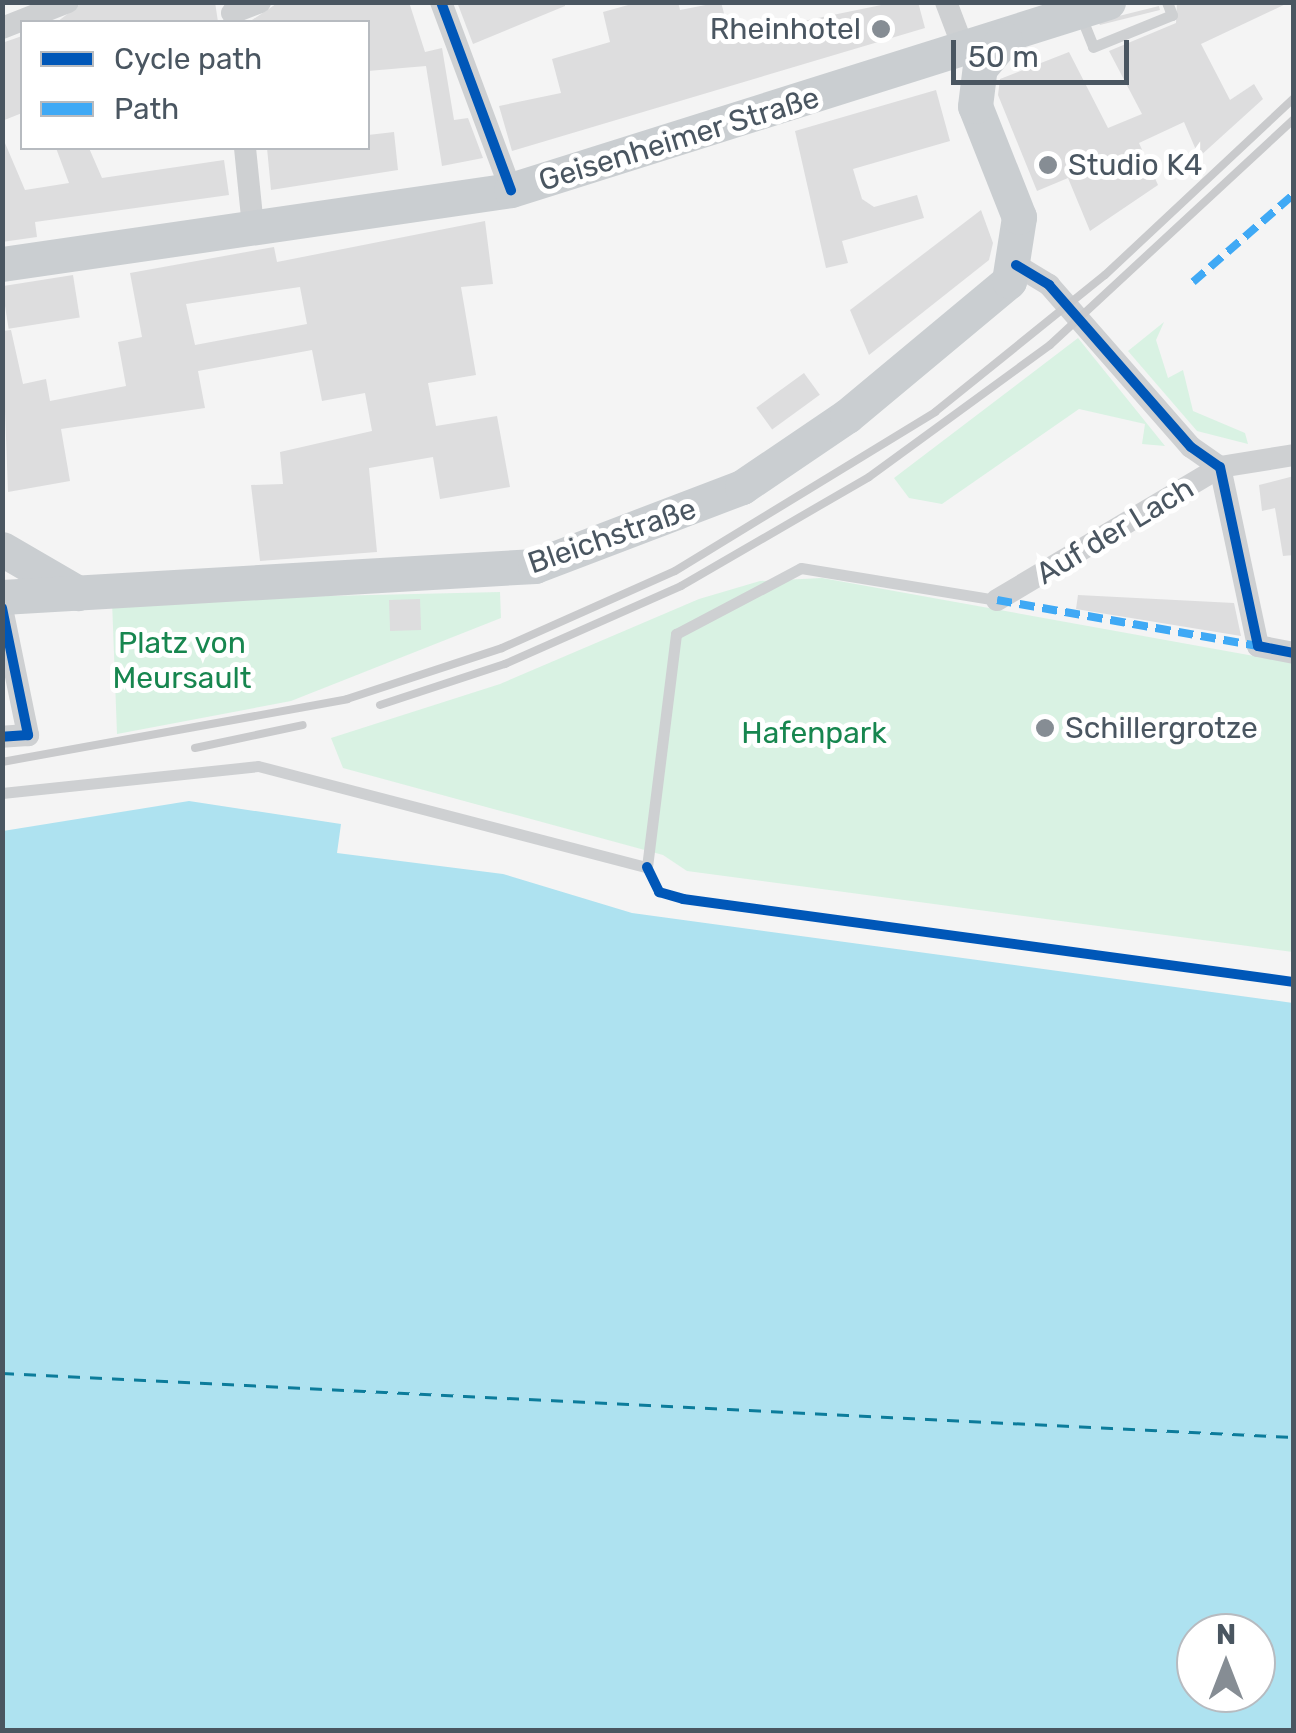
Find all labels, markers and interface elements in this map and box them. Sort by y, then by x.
place label: Rheinhotel [710,11,861,47]
marker: Rheinhotel [870,18,892,40]
legend [20,20,370,150]
scale bar [956,20,1134,82]
text: 50 m [968,39,1039,75]
text: Cycle path [114,41,262,77]
street label: Geisenheimer Straße [534,79,824,199]
text: Path [114,91,179,127]
place label: Studio K4 [1068,147,1202,183]
marker: Studio K4 [1037,154,1059,176]
street label: Auf der Lach [1029,470,1201,592]
street label: Bleichstraße [523,490,701,582]
park label: Platz von Meursault [112,625,252,696]
place label: Schillergrotze [1065,710,1258,746]
park label: Hafenpark [741,715,887,751]
marker: Schillergrotze [1034,717,1056,739]
north arrow [1176,1613,1276,1713]
text: N [1216,1618,1236,1651]

